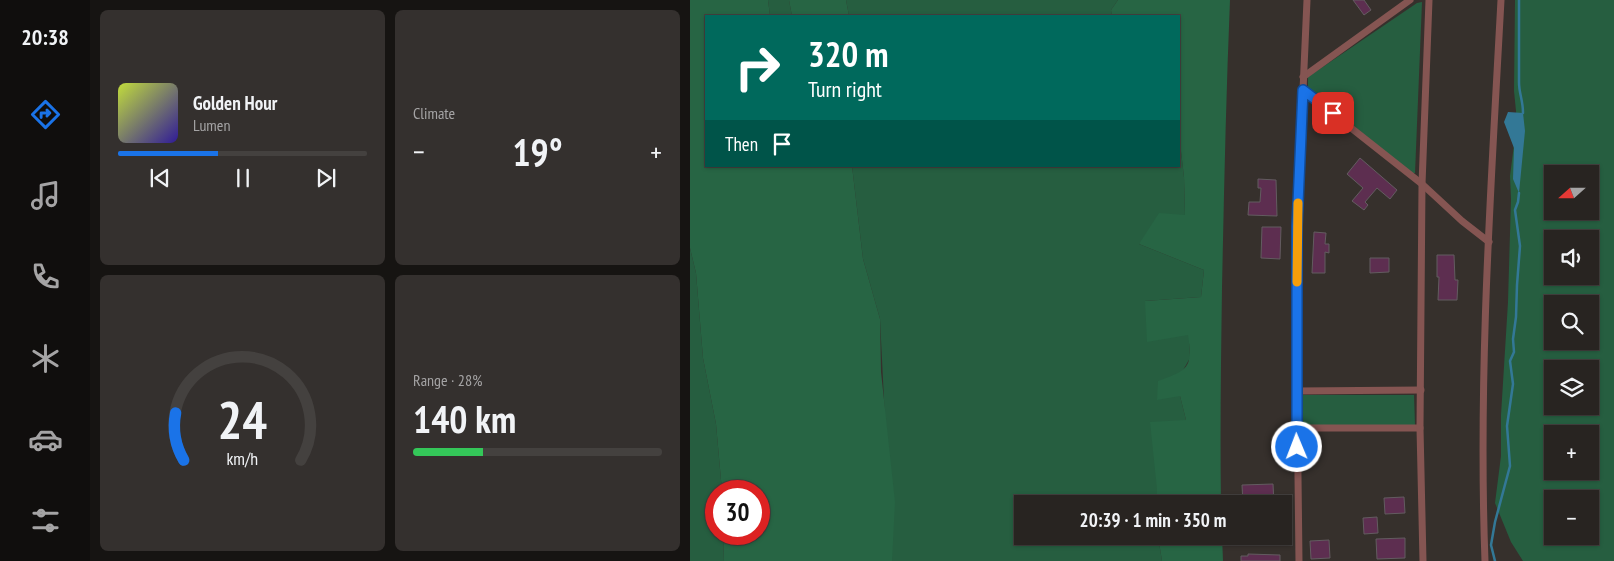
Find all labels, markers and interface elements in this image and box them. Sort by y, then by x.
text: 20:38 [21,23,69,51]
text: 320 m [808,31,889,77]
icon: right [725,35,790,100]
text: Turn right [808,75,882,103]
text: Golden Hour [193,91,277,115]
pin [1312,92,1354,134]
icon: directions [28,97,63,132]
icon: arrive [1319,99,1347,127]
text: Climate [413,103,455,123]
text: Lumen [193,115,230,135]
text: 19° [512,127,563,176]
icon: arrive [768,130,796,158]
text: Then [725,132,758,156]
text: − [413,133,425,170]
text: + [650,133,662,170]
icon: previous [146,164,174,192]
icon: pause [229,164,257,192]
icon: next [312,164,340,192]
north arrow [1544,165,1599,220]
map controls [1544,165,1599,545]
icon: music [28,178,63,213]
button: sound [1544,230,1599,285]
icon: phone [28,259,63,294]
button: search [1544,295,1599,350]
icon: climate [28,341,63,376]
button: layers [1544,360,1599,415]
text: Range · 28% [413,370,482,390]
text: 24 [218,386,267,453]
text: 140 km [413,394,516,443]
position arrow [1270,420,1322,472]
icon: car [28,422,63,457]
button: + [1544,425,1599,480]
text: km/h [227,447,258,470]
speed limit sign: 30 [705,480,770,545]
button: − [1544,490,1599,545]
icon: filters [28,503,63,538]
text: 20:39 · 1 min · 350 m [1080,508,1226,532]

